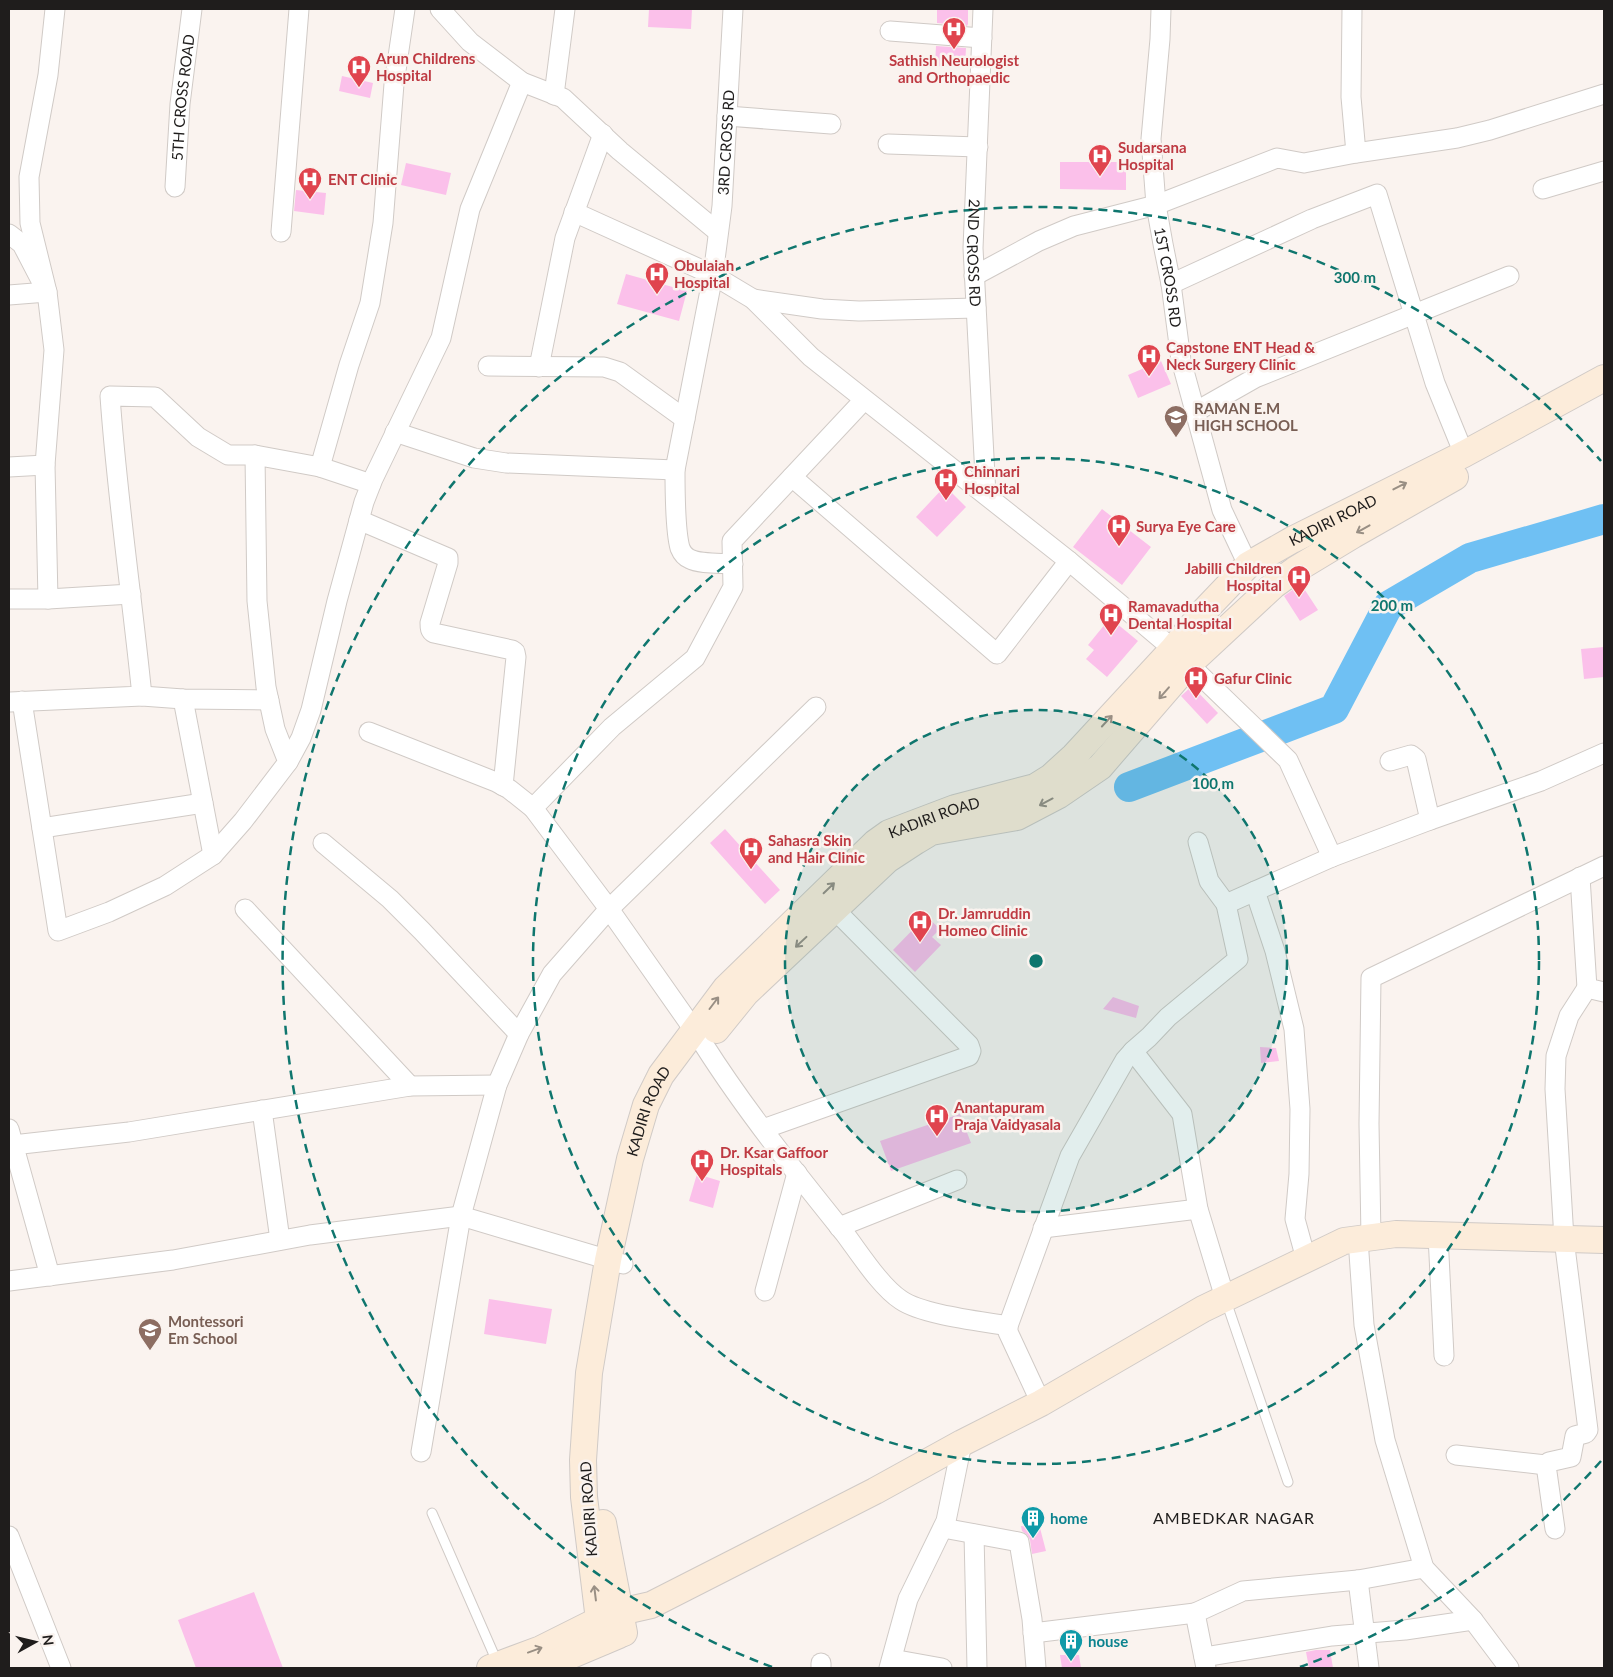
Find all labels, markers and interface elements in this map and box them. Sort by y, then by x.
hospital icon: Sathish Neurologist and Orthopaedic [941,16,967,50]
street label: 5TH CROSS ROAD [168,33,198,161]
place label: Arun Childrens Hospital [375,49,476,84]
place label: Sathish Neurologist and Orthopaedic [889,51,1019,86]
hospital icon: Arun Childrens Hospital [346,54,372,88]
street label: 3RD CROSS RD [714,89,737,196]
place label: Sudarsana Hospital [1118,138,1187,173]
hospital icon: Sudarsana Hospital [1087,143,1113,177]
hospital icon: ENT Clinic [297,166,323,200]
place label: ENT Clinic [328,170,397,188]
street label: 2ND CROSS RD [964,199,985,307]
street label: 1ST CROSS RD [1151,226,1186,328]
place label: Obulaiah Hospital [674,256,734,291]
hospital icon: Obulaiah Hospital [644,261,670,295]
text: 300 m [1334,268,1376,286]
place label: Capstone ENT Head & Neck Surgery Clinic [1166,338,1315,373]
hospital icon: Capstone ENT Head & Neck Surgery Clinic [1136,343,1162,377]
place label: RAMAN E.M HIGH SCHOOL [1194,399,1298,434]
school or university icon: RAMAN E.M HIGH SCHOOL [1163,404,1189,438]
place label: Chinnari Hospital [964,462,1020,497]
hospital icon: Chinnari Hospital [933,467,959,501]
one-way arrow [1392,481,1407,490]
street label: KADIRI ROAD [1286,490,1379,549]
hospital icon: Surya Eye Care [1106,513,1132,547]
place label: Surya Eye Care [1136,517,1236,535]
one-way arrow [1355,524,1370,534]
place label: Jabilli Children Hospital [1185,559,1282,594]
hospital icon: Jabilli Children Hospital [1286,564,1312,598]
text: 200 m [1371,596,1413,614]
place label: Ramavadutha Dental Hospital [1128,597,1232,632]
hospital icon: Ramavadutha Dental Hospital [1098,602,1124,636]
hospital icon: Gafur Clinic [1183,665,1209,699]
place label: Gafur Clinic [1214,669,1292,687]
one-way arrow [1159,686,1170,699]
one-way arrow [1101,714,1113,727]
text: 100 m [1192,774,1234,792]
street label: KADIRI ROAD [886,793,982,841]
one-way arrow [1039,797,1054,807]
place label: Sahasra Skin and Hair Clinic [768,831,865,866]
hospital icon: Sahasra Skin and Hair Clinic [738,836,764,870]
one-way arrow [822,882,835,894]
place label: Dr. Jamruddin Homeo Clinic [938,904,1031,939]
hospital icon: Dr. Jamruddin Homeo Clinic [907,909,933,943]
one-way arrow [795,936,807,948]
centre of rings [1027,952,1045,970]
one-way arrow [708,997,719,1010]
street label: KADIRI ROAD [622,1062,674,1158]
place label: Anantapuram Praja Vaidyasala [953,1098,1061,1133]
hospital icon: Anantapuram Praja Vaidyasala [924,1103,950,1137]
place label: Dr. Ksar Gaffoor Hospitals [720,1143,828,1178]
hospital icon: Dr. Ksar Gaffoor Hospitals [689,1148,715,1182]
place label: Montessori Em School [168,1312,244,1347]
school or university icon: Montessori Em School [137,1317,163,1351]
street label: KADIRI ROAD [576,1461,600,1557]
building icon: home [1020,1505,1046,1539]
district label: AMBEDKAR NAGAR [1153,1508,1315,1527]
place label: home [1050,1509,1088,1527]
one-way arrow [590,1585,600,1601]
north arrow [10,1617,60,1667]
building icon: house [1058,1628,1084,1662]
place label: house [1088,1632,1128,1650]
text: N [39,1634,58,1647]
one-way arrow [527,1645,543,1654]

